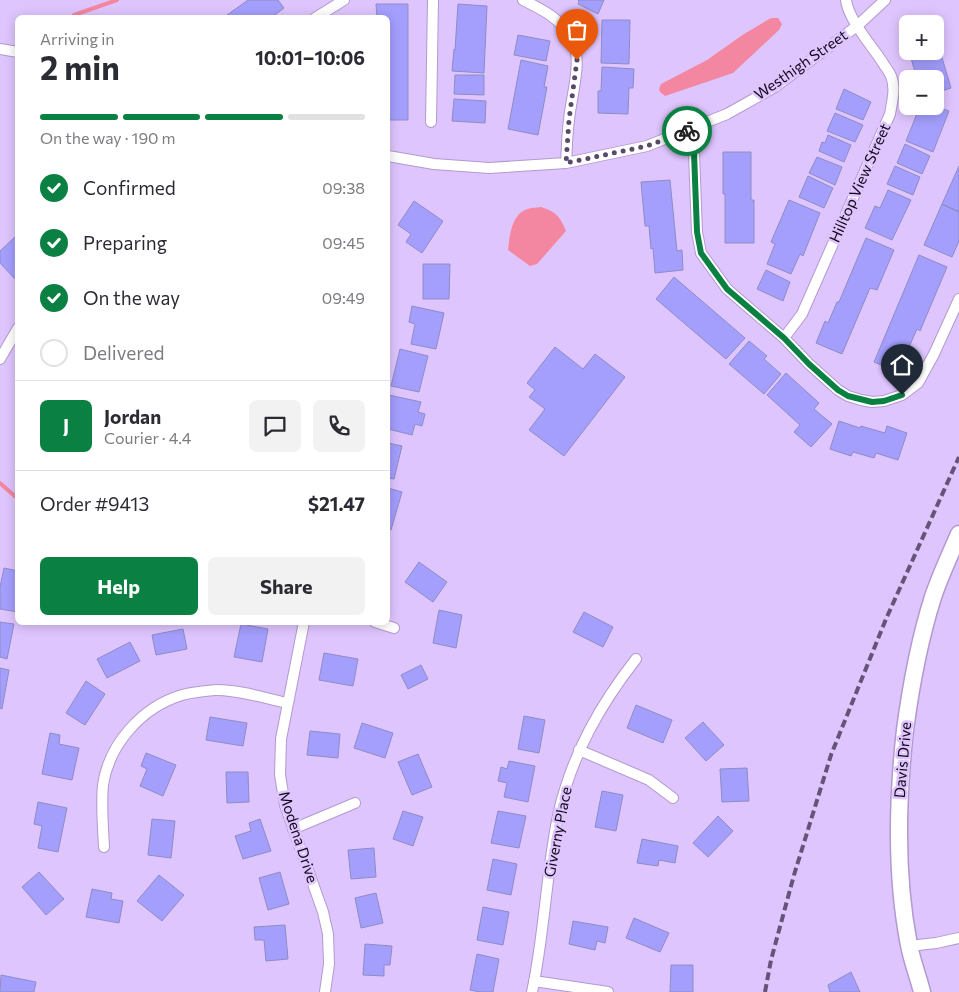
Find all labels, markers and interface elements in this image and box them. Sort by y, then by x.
pin [556,9,598,60]
map controls [899,15,944,115]
button: + [899,15,944,60]
icon: bag [563,16,591,44]
street label: Westhigh Street [750,25,850,103]
text: Arriving in [40,29,114,48]
text: 10:01–10:06 [255,46,365,69]
text: 2 min [40,47,120,87]
button: − [899,70,944,115]
courier [662,106,712,156]
icon: bike [673,117,701,145]
street label: Hilltop View Street [825,120,893,245]
text: On the way · 190 m [40,128,176,147]
icon: check [40,174,68,202]
text: Confirmed [83,176,176,199]
text: 09:38 [322,178,365,197]
icon: check [40,229,68,257]
text: Preparing [83,231,167,254]
text: 09:45 [322,233,365,252]
icon: check [40,284,68,312]
text: On the way [83,286,180,309]
text: 09:49 [322,288,365,307]
text: Delivered [83,341,164,364]
pin [881,344,923,395]
icon: home [888,351,916,379]
button: chat [249,400,301,452]
button: phone [313,400,365,452]
text: Jordan [104,405,161,428]
text: J [63,414,69,437]
text: Courier · 4.4 [104,428,191,447]
text: Order #9413 [40,492,149,515]
text: $21.47 [308,492,365,515]
button: Help [40,557,198,615]
button: Share [208,557,365,615]
street label: Davis Drive [890,721,914,799]
street label: Giverny Place [539,785,575,879]
street label: Modena Drive [276,789,322,885]

